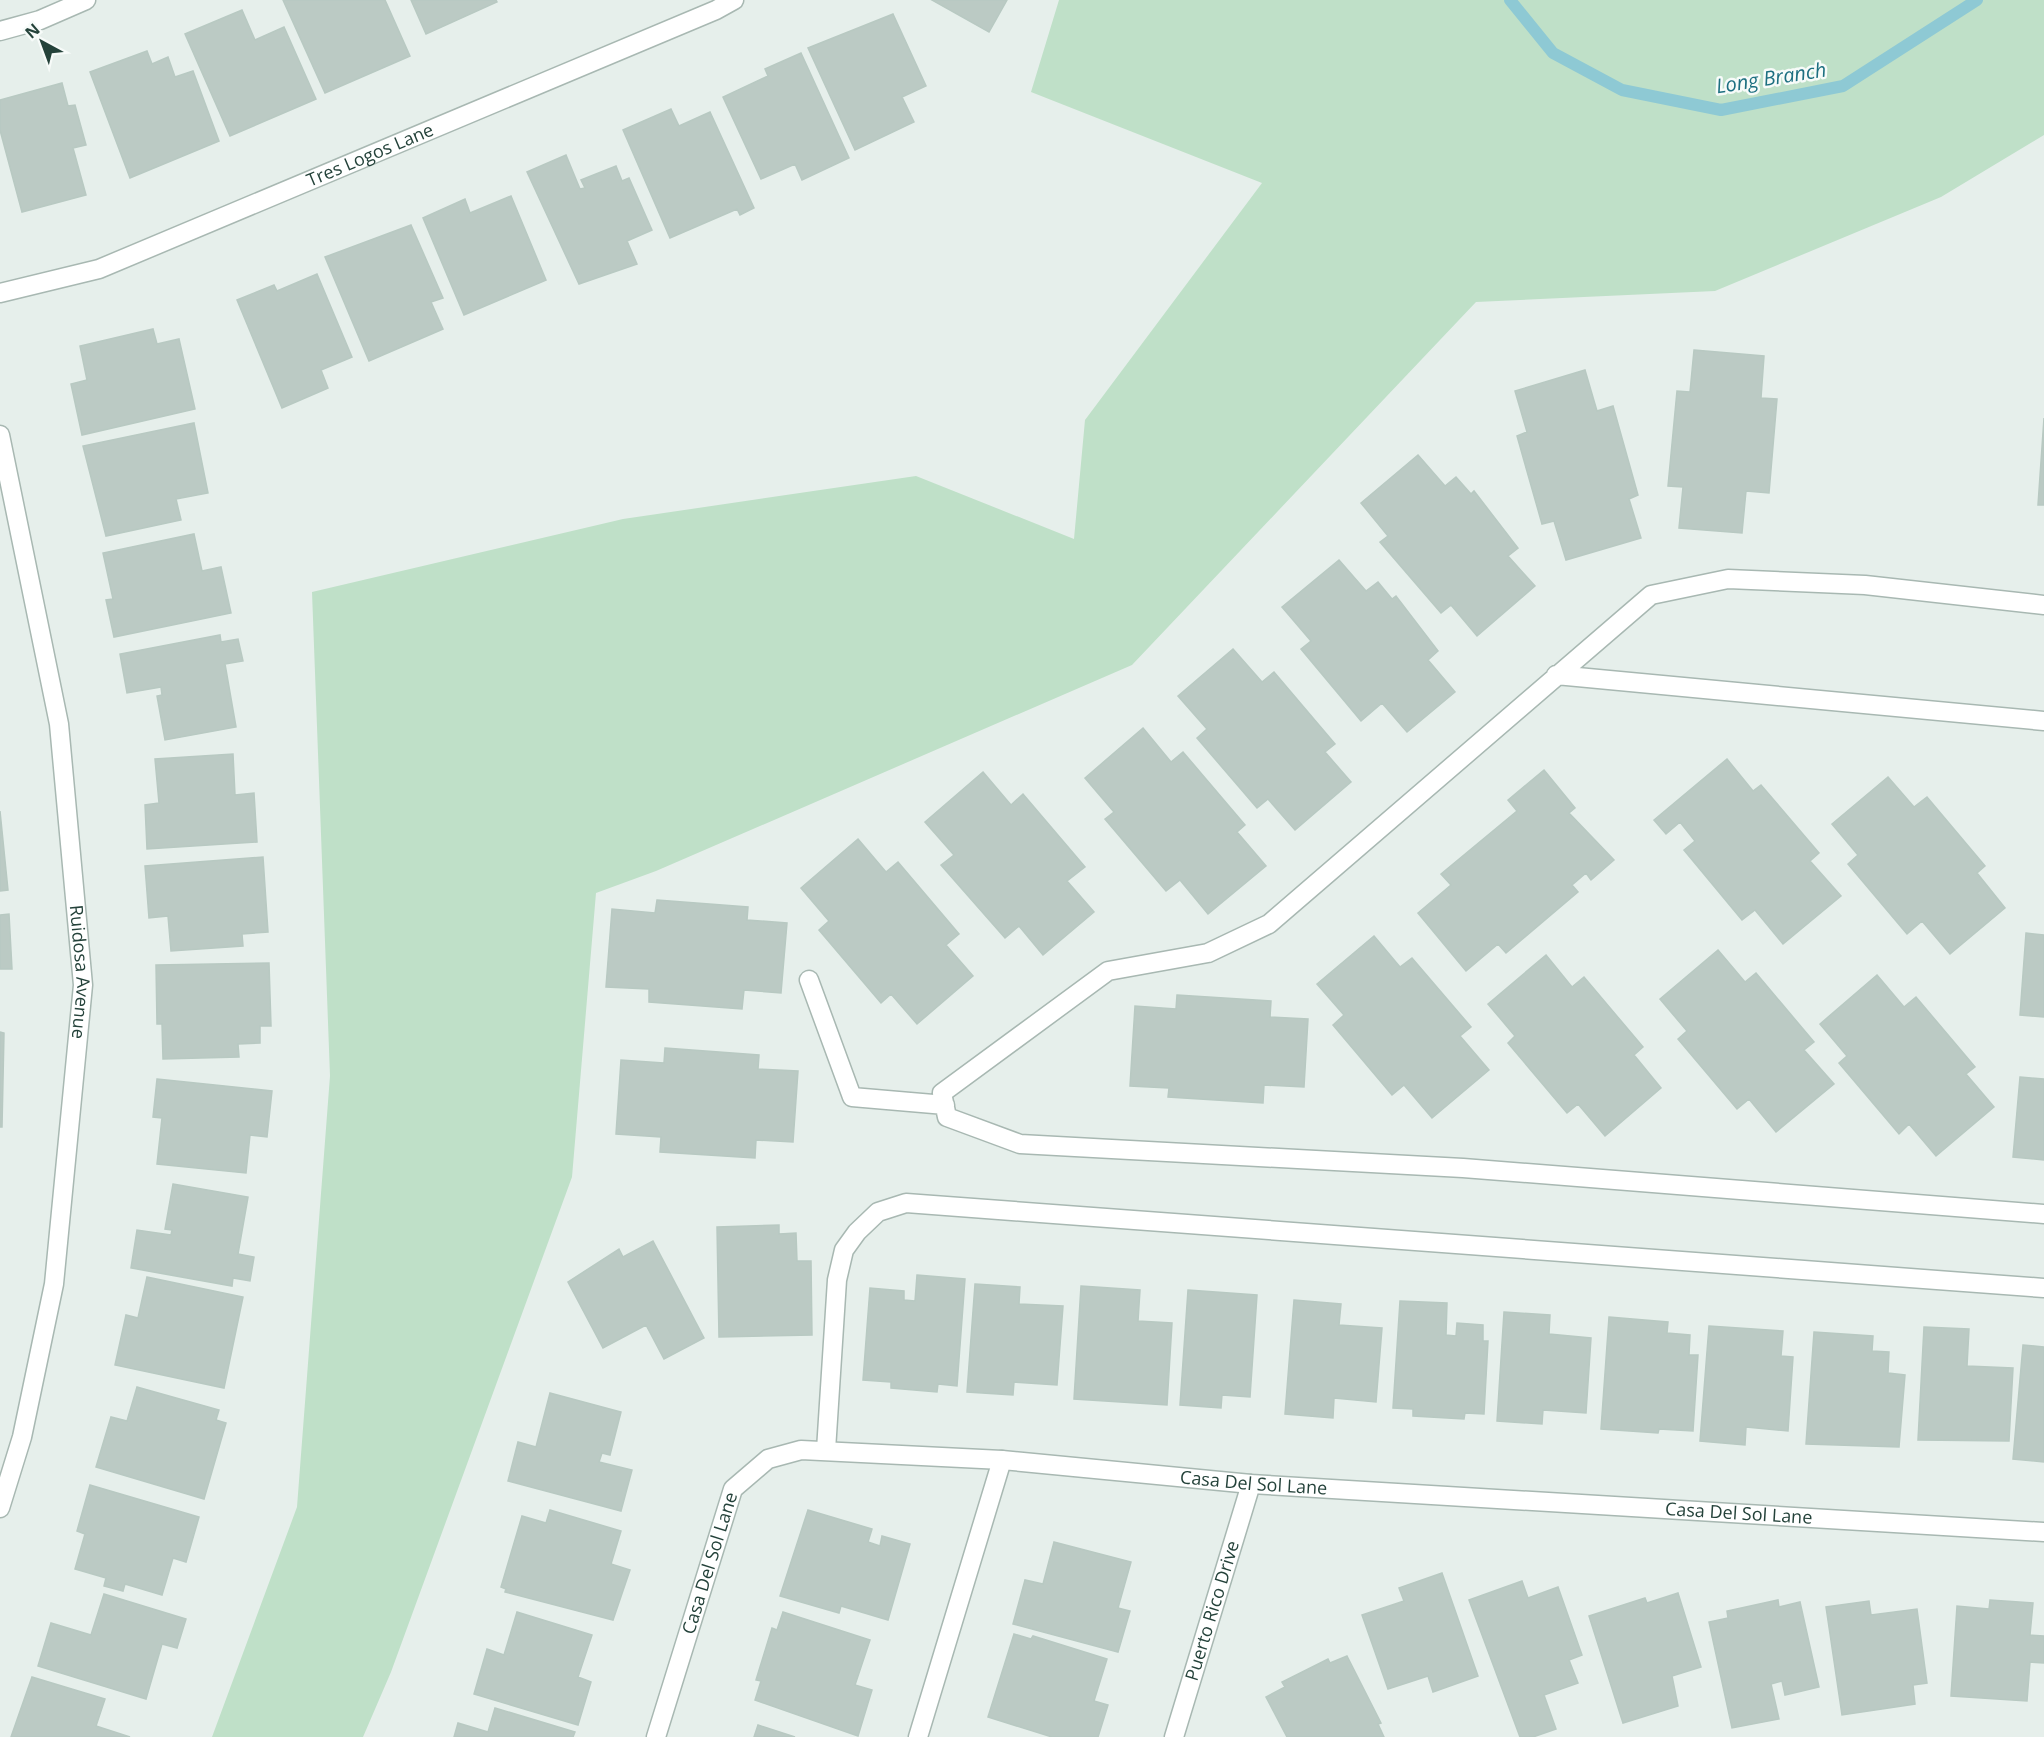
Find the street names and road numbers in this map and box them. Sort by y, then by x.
street label: Tres Logos Lane [303,117,437,191]
street label: Ruidosa Avenue [65,904,96,1040]
street label: Casa Del Sol Lane [1179,1464,1328,1500]
street label: Casa Del Sol Lane [676,1489,742,1637]
street label: Casa Del Sol Lane [1664,1496,1813,1529]
street label: Puerto Rico Drive [1179,1538,1244,1683]

